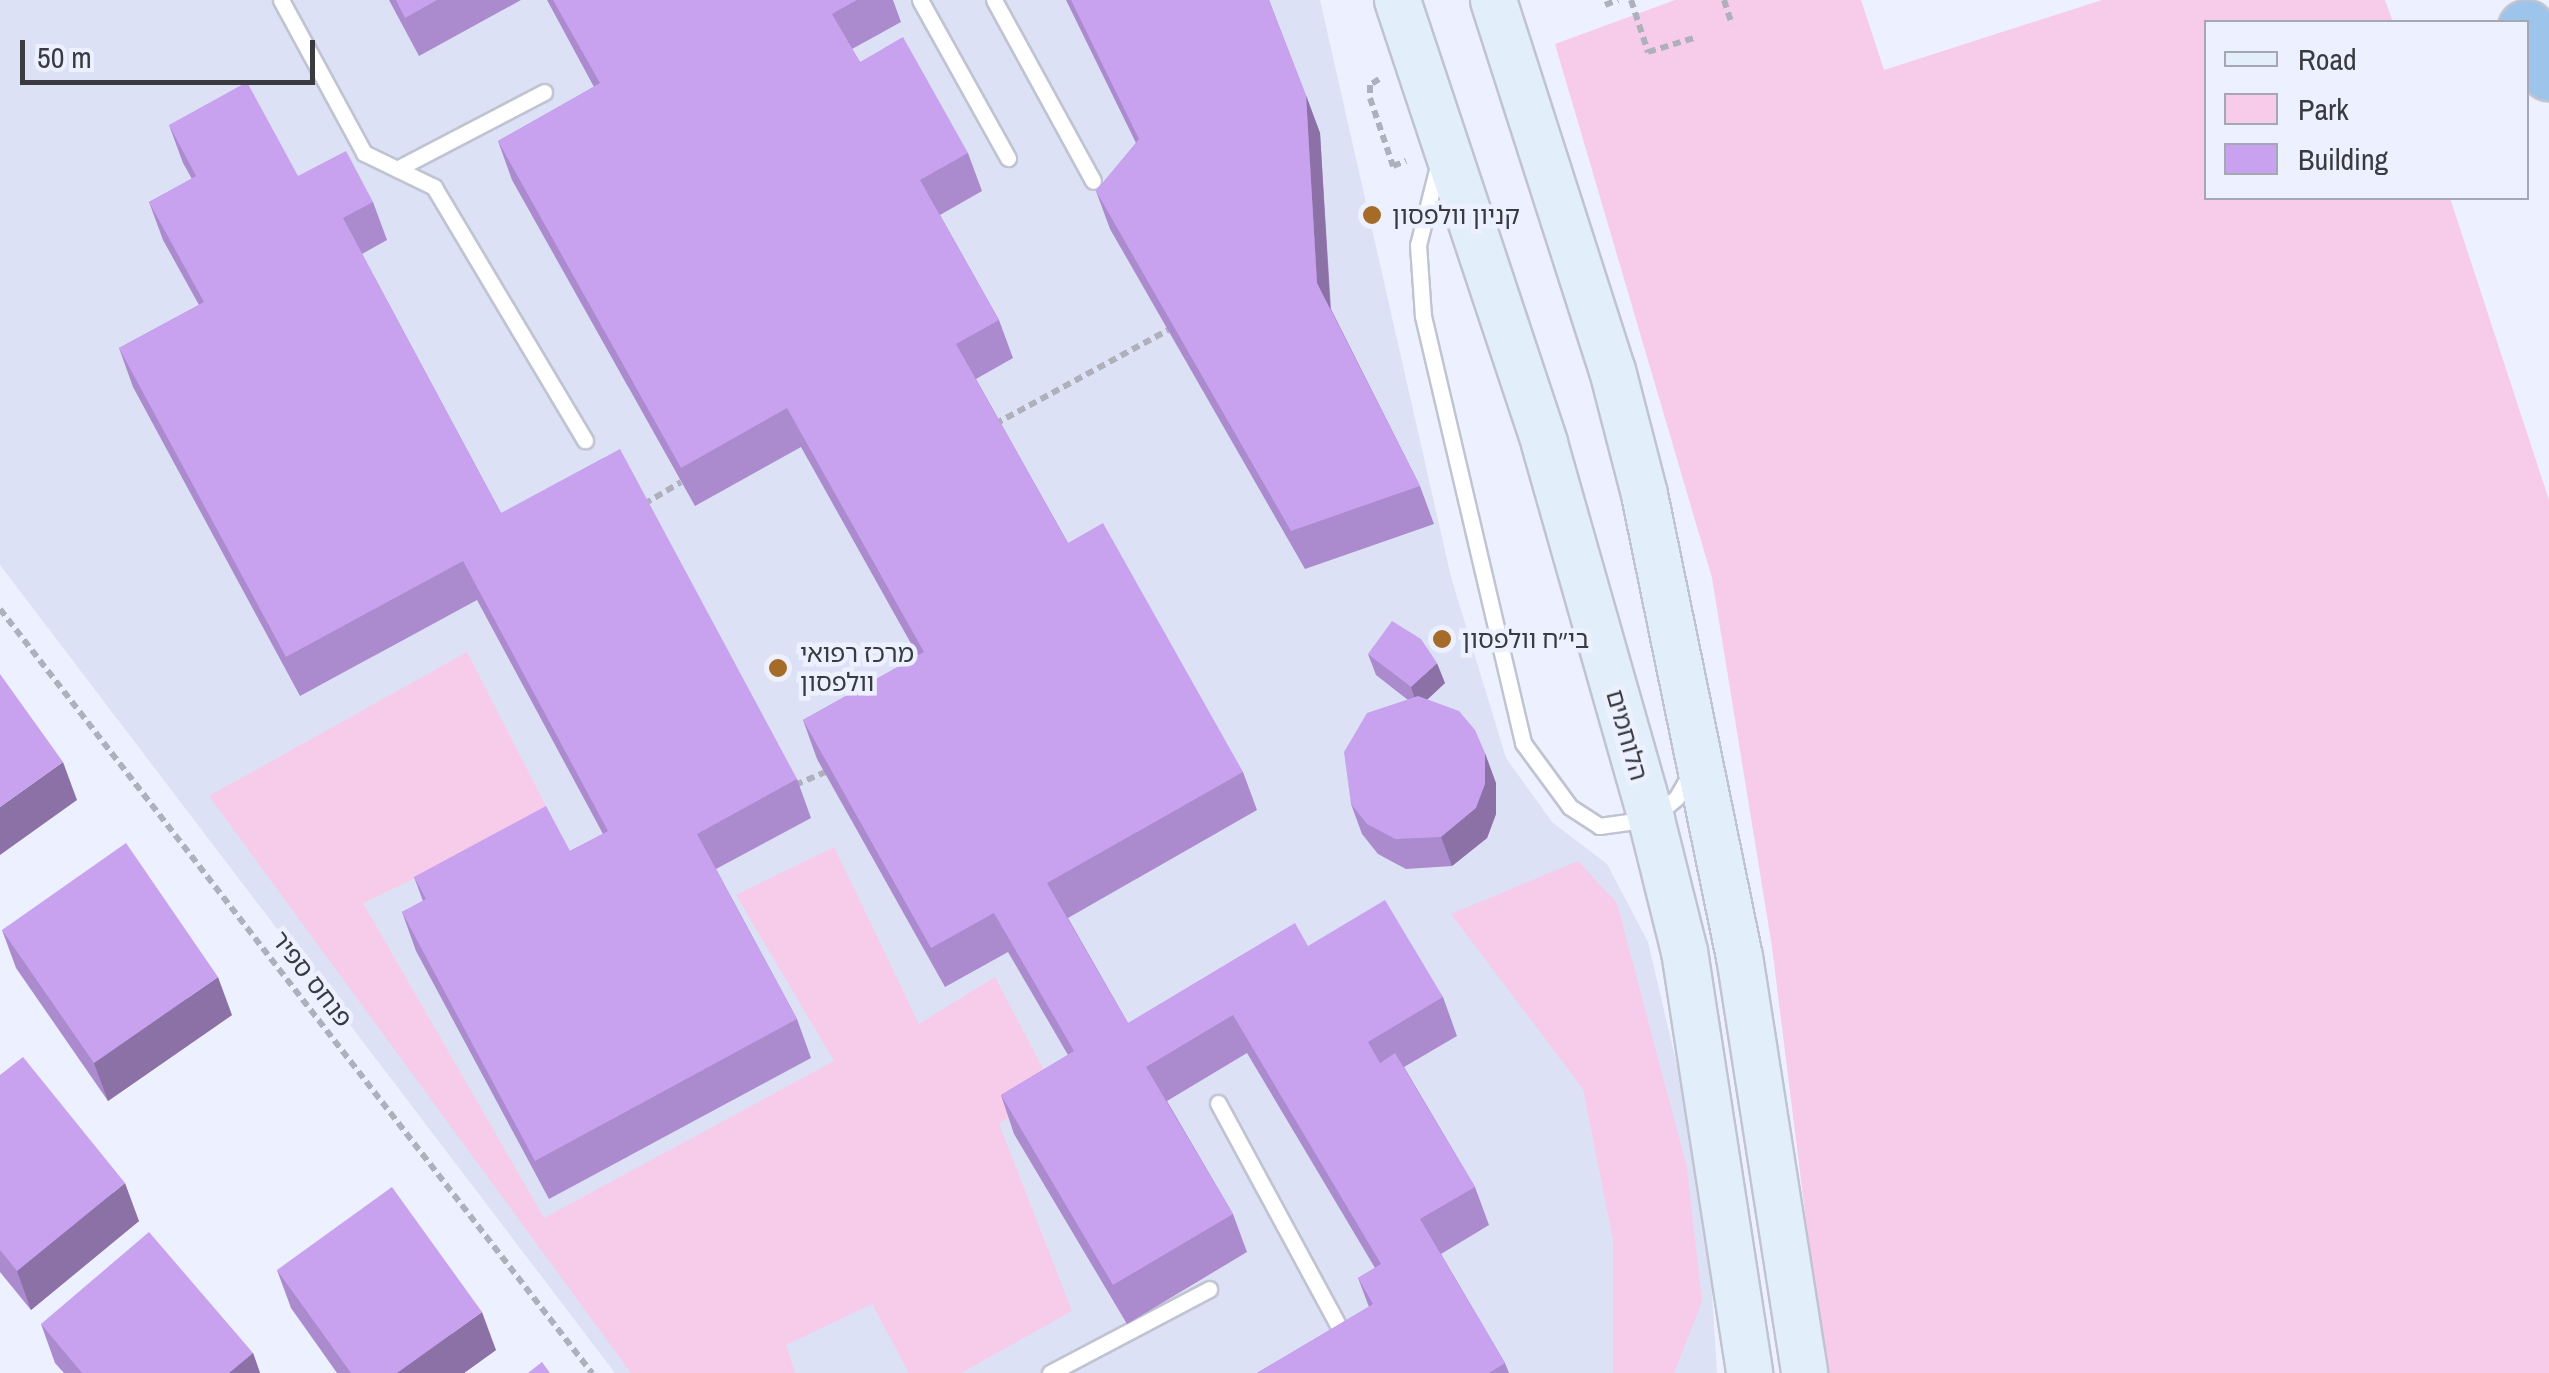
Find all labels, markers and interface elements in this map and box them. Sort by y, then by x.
scale bar [25,20,320,82]
legend [2204,20,2529,200]
text: 50 m [37,37,92,77]
text: Road [2298,39,2357,79]
text: Park [2298,89,2349,129]
text: Building [2298,139,2388,179]
place label: קניון וולפסון [1392,200,1520,230]
marker: קניון וולפסון [1361,204,1383,226]
place label: בי״ח וולפסון [1462,624,1589,654]
marker: בי״ח וולפסון [1431,628,1453,650]
place label: מרכז רפואי וולפסון [800,639,914,698]
marker: מרכז רפואי וולפסון [765,655,791,681]
street label: הלוחמים [1600,686,1654,784]
street label: פנחס ספיר [265,925,359,1033]

